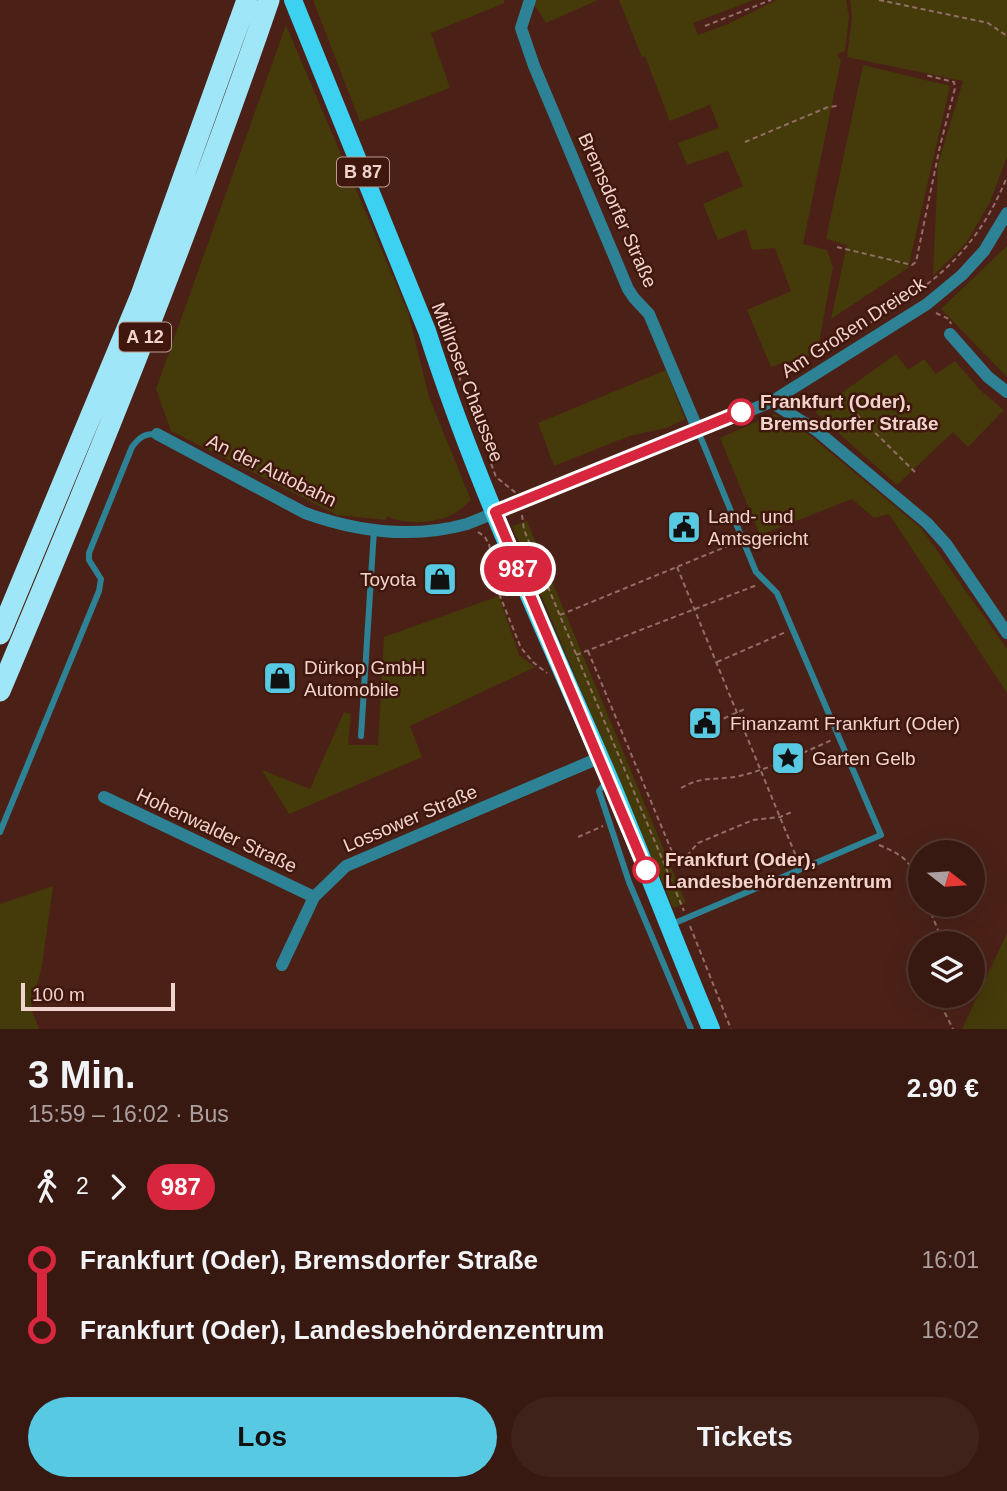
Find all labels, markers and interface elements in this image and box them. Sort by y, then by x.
street label: Bremsdorfer Straße [574,130,661,291]
road number: B 87 [337,158,389,187]
street label: Am Großen Dreieck [777,273,930,382]
street label: Müllroser Chaussee [427,300,508,465]
road number: A 12 [119,323,171,352]
place label: Frankfurt (Oder), Bremsdorfer Straße [760,391,938,434]
marker: Frankfurt (Oder), Bremsdorfer Straße [728,399,754,425]
street label: An der Autobahn [204,430,340,511]
place label: Land- und Amtsgericht [708,506,809,549]
public building icon: Land- und Amtsgericht [665,508,703,546]
line badge: 987 [478,546,558,592]
text: 987 [498,555,538,582]
shop icon: Toyota [421,560,459,598]
place label: Toyota [360,569,416,590]
place label: Dürkop GmbH Automobile [304,657,425,700]
shop icon: Dürkop GmbH Automobile [261,659,299,697]
public building icon: Finanzamt Frankfurt (Oder) [686,704,724,742]
place label: Finanzamt Frankfurt (Oder) [730,713,960,734]
place icon: Garten Gelb [769,739,807,777]
place label: Garten Gelb [812,748,916,769]
street label: Lossower Straße [340,781,480,856]
street label: Hohenwalder Straße [133,784,300,877]
north arrow [908,840,985,917]
map controls [908,840,985,1008]
place label: Frankfurt (Oder), Landesbehördenzentrum [665,849,892,892]
marker: Frankfurt (Oder), Landesbehördenzentrum [633,857,659,883]
button: layers [908,931,985,1008]
scale bar [21,980,175,1012]
text: 100 m [32,984,85,1005]
text: 3 Min. [28,1054,136,1096]
text: 2.90 € [907,1073,979,1103]
text: 15:59 – 16:02 · Bus [28,1101,229,1127]
icon: walk [28,1168,66,1206]
icon: forward [99,1168,137,1206]
text: 2 [76,1173,89,1199]
text: 987 [161,1173,201,1200]
text: Frankfurt (Oder), Bremsdorfer Straße [80,1245,538,1275]
text: 16:01 [921,1247,979,1273]
text: Frankfurt (Oder), Landesbehördenzentrum [80,1315,604,1345]
text: 16:02 [921,1317,979,1343]
button: Los [28,1397,497,1477]
button: Tickets [511,1397,979,1477]

